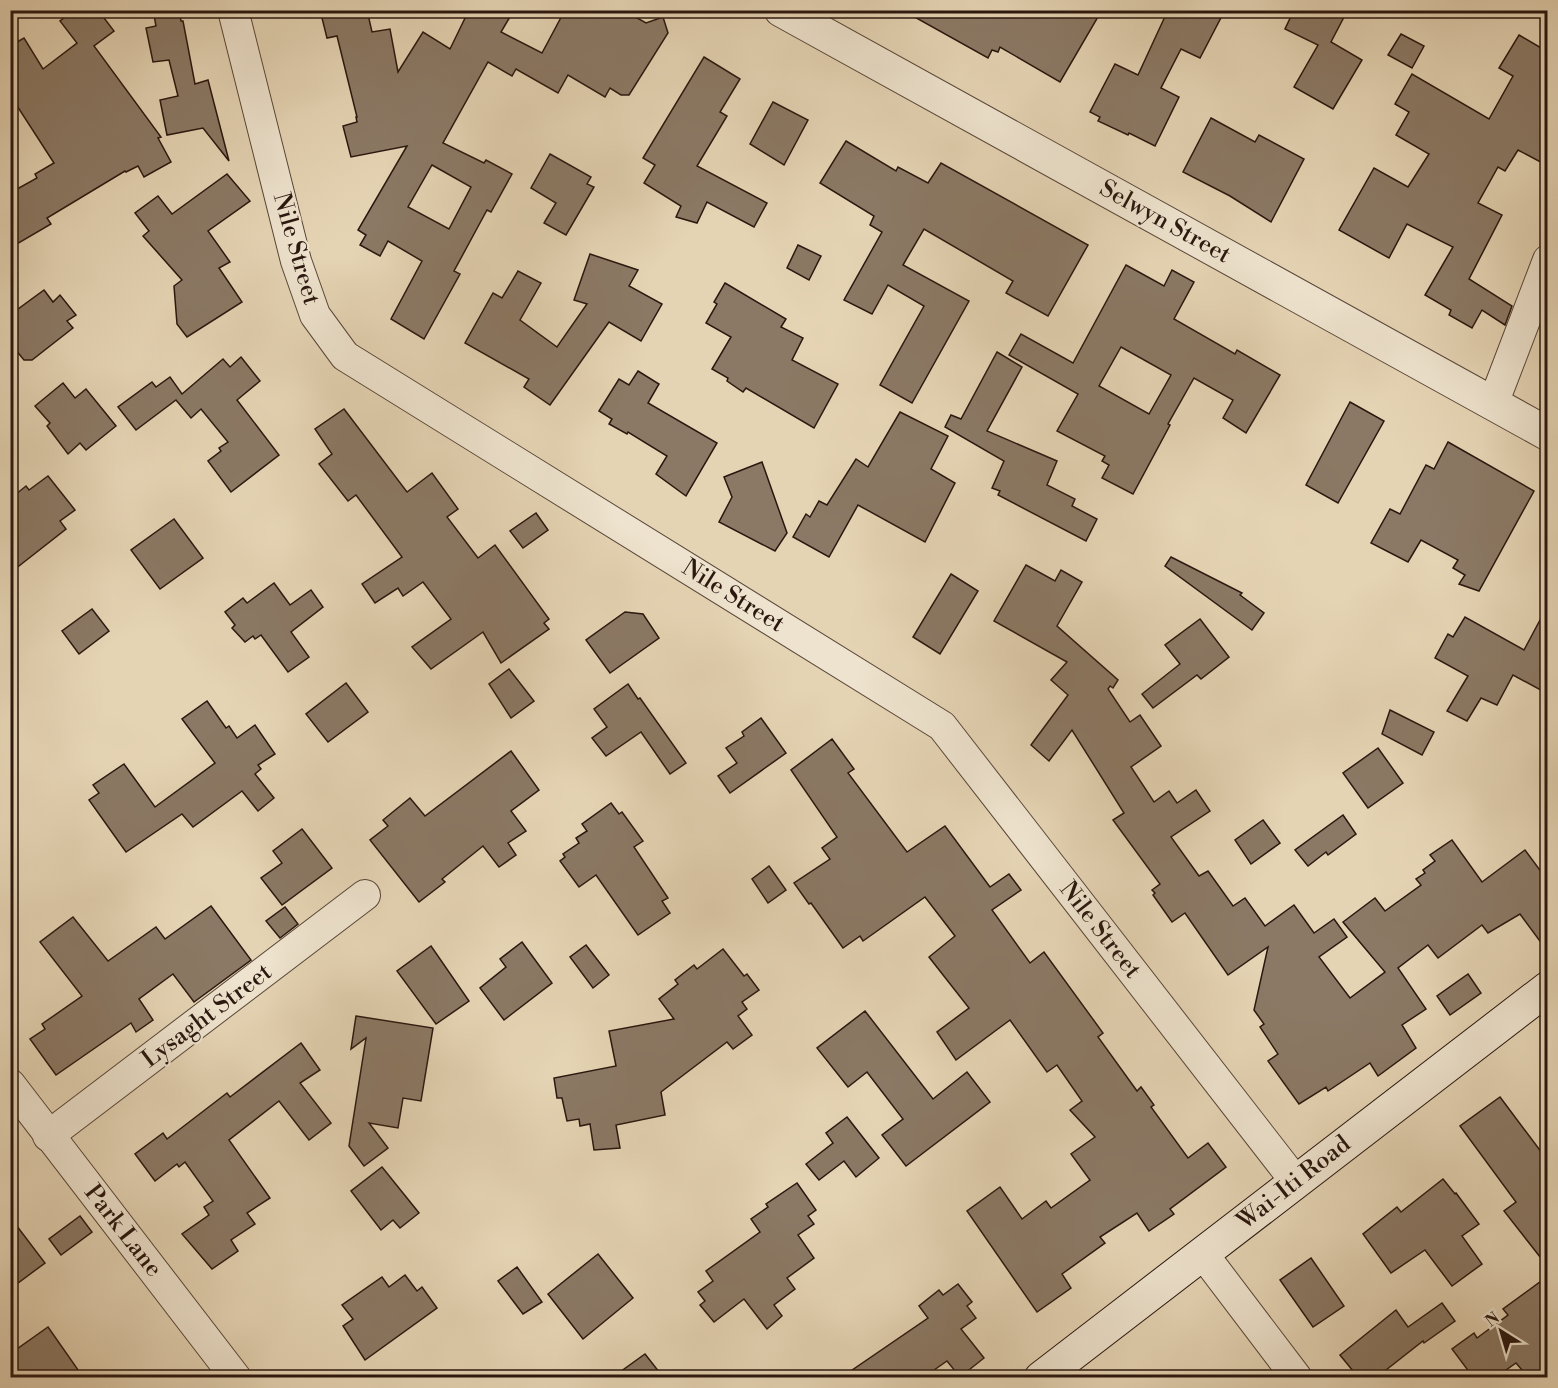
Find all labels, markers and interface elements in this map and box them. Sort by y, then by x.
street label: Selwyn Street [1094,174,1236,271]
street label: Nile Street [266,190,326,309]
street label: Nile Street [676,553,790,639]
street label: Nile Street [1053,875,1148,985]
street label: Lysaght Street [136,957,278,1075]
street label: Wai-Iti Road [1230,1129,1357,1237]
street label: Park Lane [78,1179,168,1283]
north arrow [1471,1301,1531,1361]
text: N [1482,1308,1504,1332]

